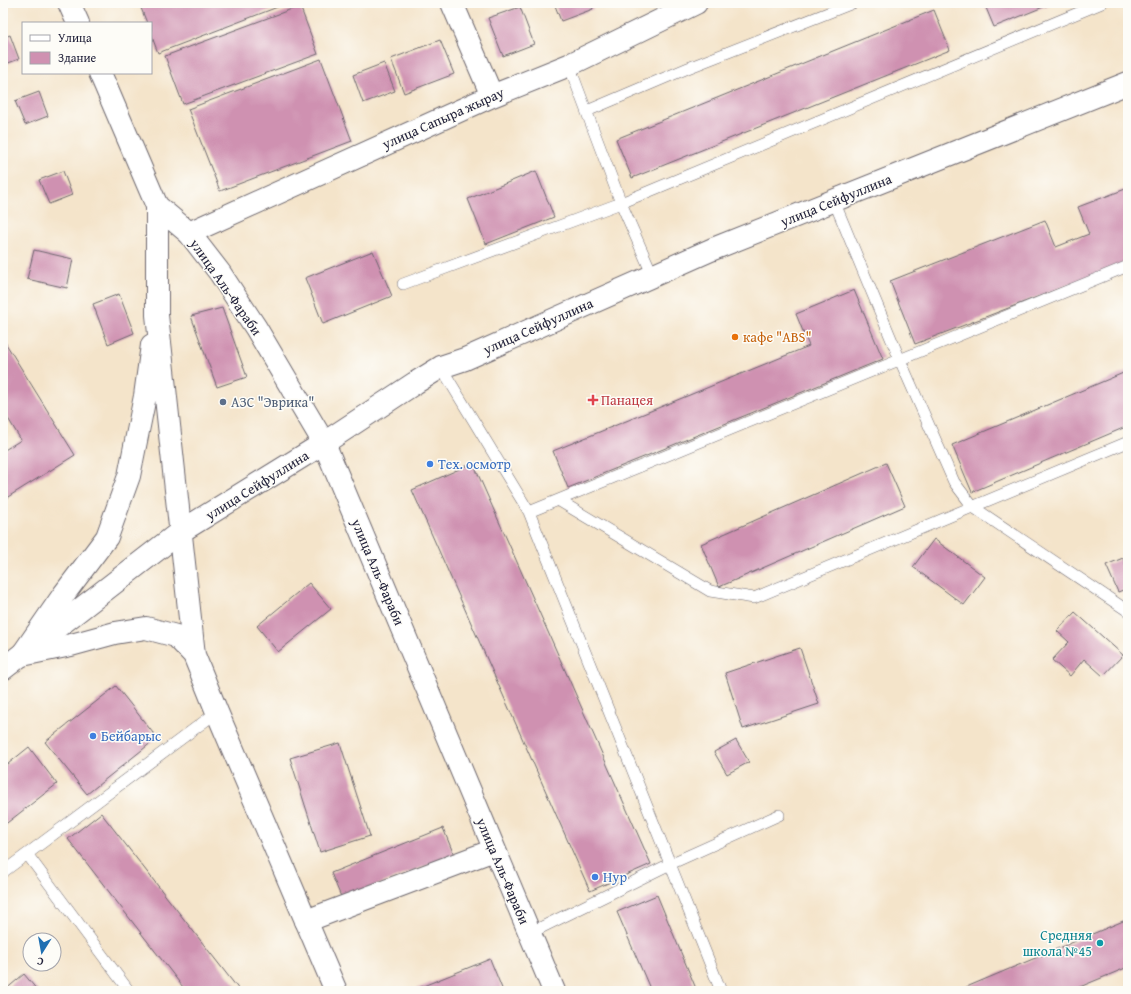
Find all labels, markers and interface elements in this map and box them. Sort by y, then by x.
legend [22,22,152,74]
text: Улица [58,29,92,46]
text: Здание [58,49,97,66]
street label: улица Сапыра жырау [378,82,507,154]
street label: улица Сейфуллина [776,168,895,232]
street label: улица Аль-Фараби [185,234,267,339]
street label: улица Сейфуллина [479,293,596,360]
place label: кафе "ABS" [743,327,812,347]
marker: кафе "ABS" [730,332,740,342]
place label: Панацея [601,390,653,410]
place label: АЗС "Эврика" [231,392,314,412]
marker: Панацея [588,395,598,405]
marker: АЗС "Эврика" [218,397,228,407]
street label: улица Сейфуллина [201,445,313,525]
place label: Тех. осмотр [438,454,511,474]
marker: Тех. осмотр [425,459,435,469]
street label: улица Аль-Фараби [346,515,409,628]
place label: Бейбарыс [101,726,161,746]
marker: Бейбарыс [88,731,98,741]
street label: улица Аль-Фараби [471,814,534,927]
place label: Нур [603,867,627,887]
marker: Нур [590,872,600,882]
place label: Средняя школа №45 [1023,925,1092,961]
north arrow [22,932,62,972]
marker: Средняя школа №45 [1095,938,1105,948]
text: С [36,953,45,970]

